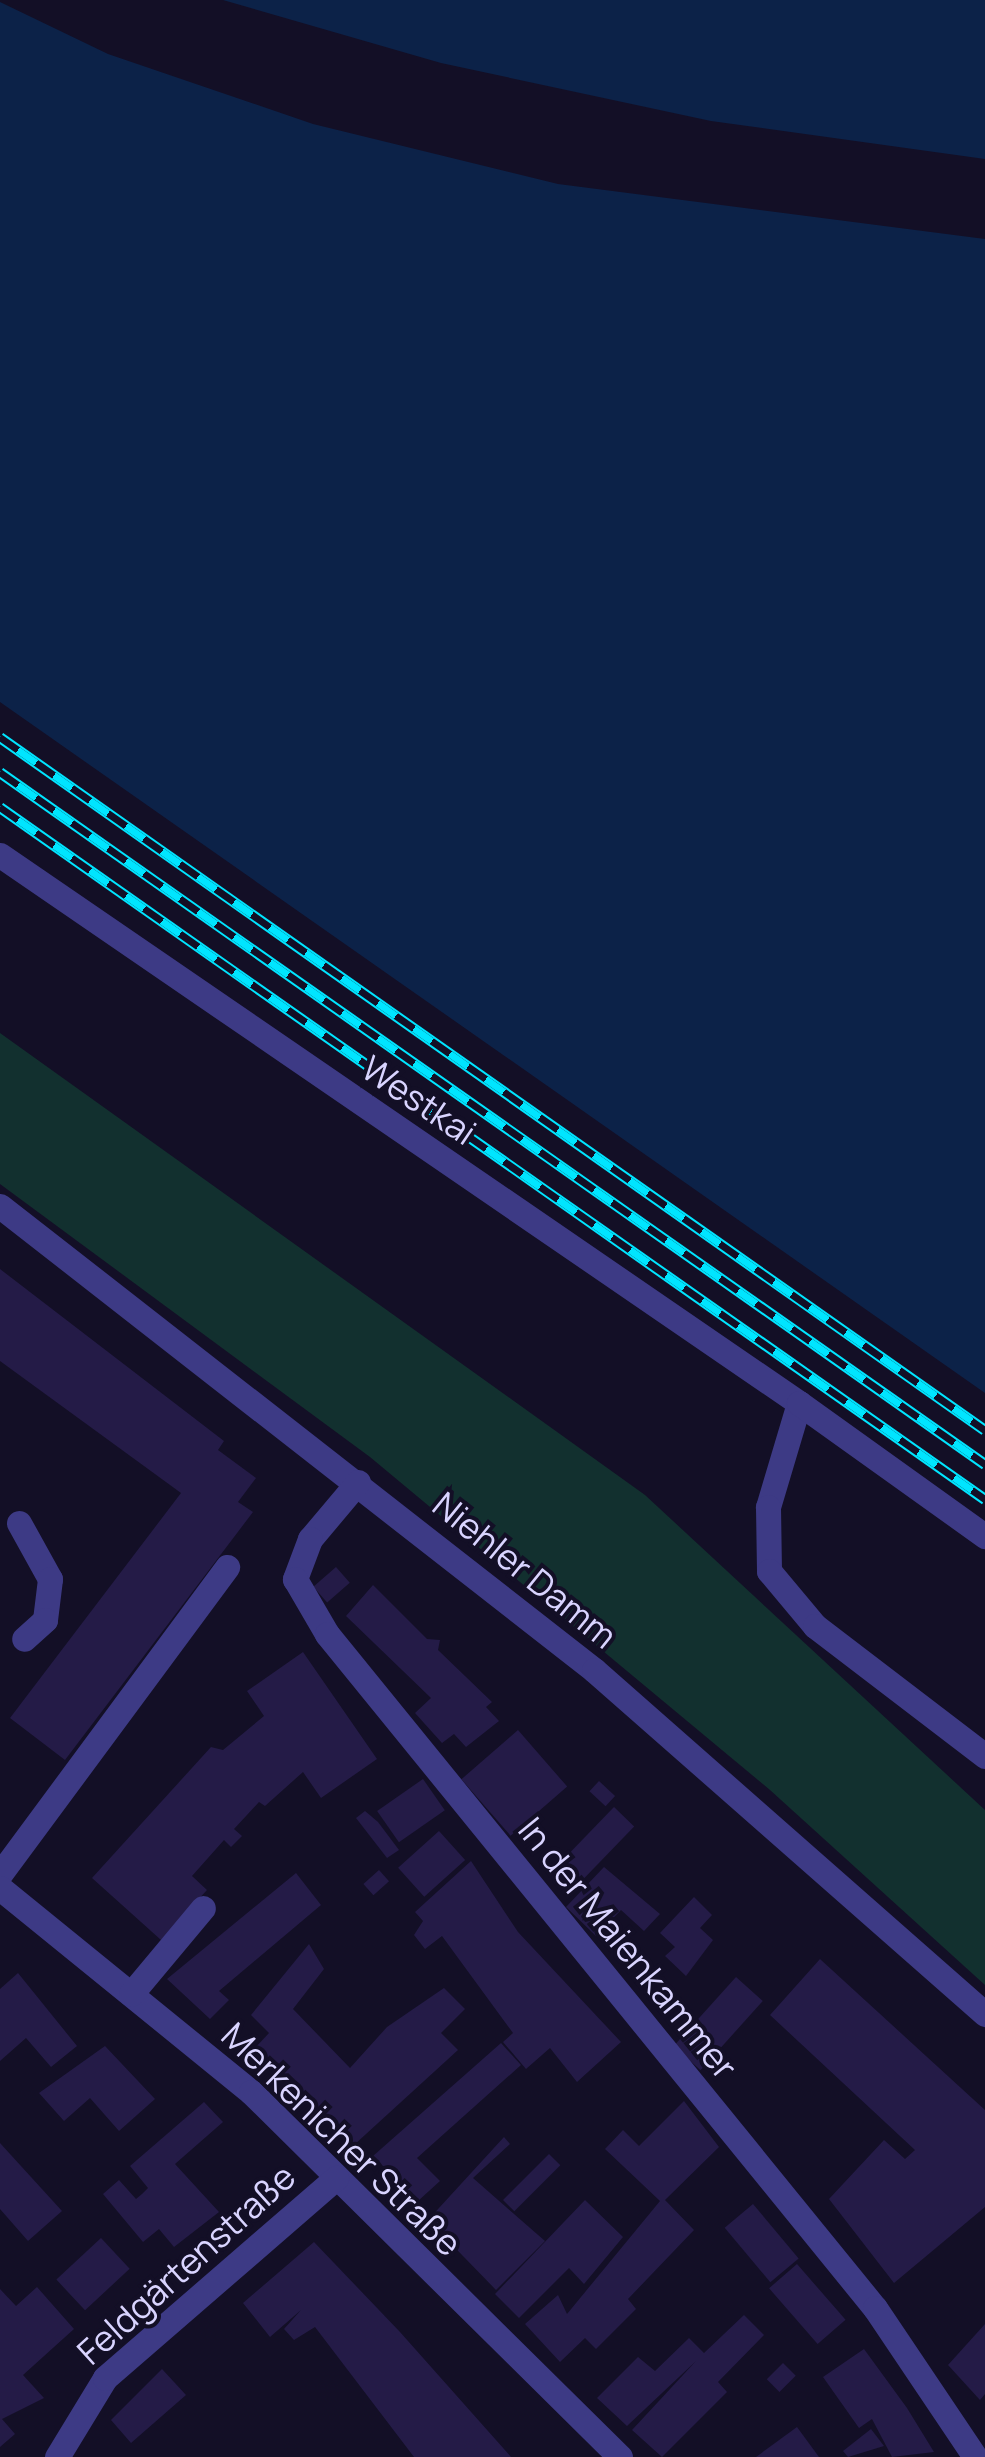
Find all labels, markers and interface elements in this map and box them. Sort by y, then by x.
street label: Westkai [354,1047,484,1153]
street label: Niehler Damm [425,1483,625,1657]
street label: In der Maienkammer [510,1809,746,2087]
street label: Merkenicher Straße [213,2014,471,2264]
street label: Feldgärtenstraße [68,2155,304,2373]

